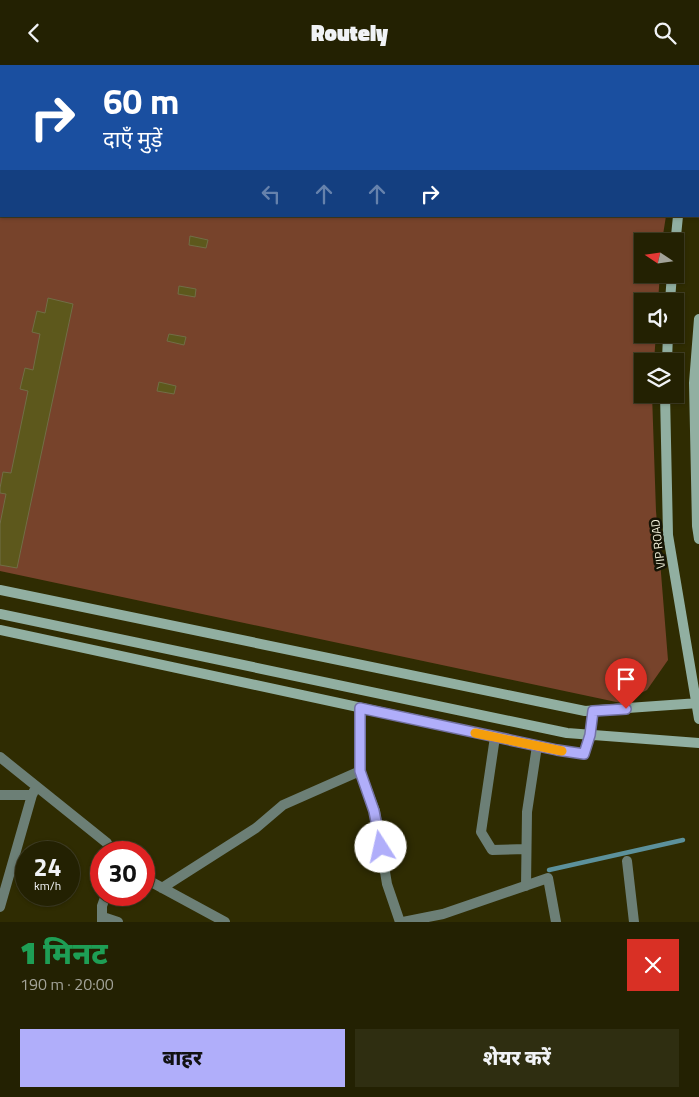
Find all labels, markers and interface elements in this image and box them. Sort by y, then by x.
text: Routely [311,16,388,50]
icon: back [20,19,48,47]
icon: search [651,19,679,47]
text: 60 m [103,74,179,128]
icon: right [20,85,85,150]
text: दाएँ मुड़ें [103,122,162,156]
icon: left [257,180,285,208]
icon: ahead [310,180,338,208]
icon: ahead [363,180,391,208]
icon: right [416,180,444,208]
north arrow [634,233,684,283]
map controls [634,233,684,403]
button: sound [634,293,684,343]
button: layers [634,353,684,403]
street label: VIP ROAD [645,518,670,570]
pin [605,658,647,709]
icon: arrive [612,665,640,693]
position arrow [354,820,406,872]
speed limit sign: 30 [90,841,155,906]
text: 24 [33,848,62,886]
text: km/h [34,876,61,895]
text: 1 मिनट [20,930,108,976]
button: close [627,939,679,991]
text: 190 m · 20:00 [20,972,114,996]
button: बाहर [20,1029,345,1087]
button: शेयर करें [355,1029,679,1087]

